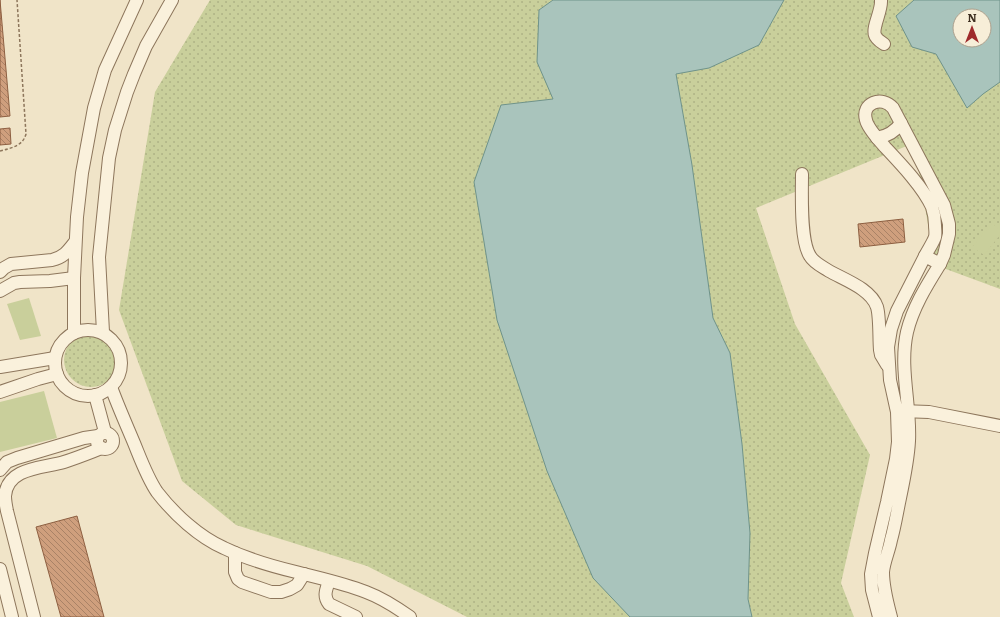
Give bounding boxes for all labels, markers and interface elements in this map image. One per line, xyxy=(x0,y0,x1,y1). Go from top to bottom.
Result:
north arrow xyxy=(952,8,992,48)
text: N xyxy=(967,9,977,25)

